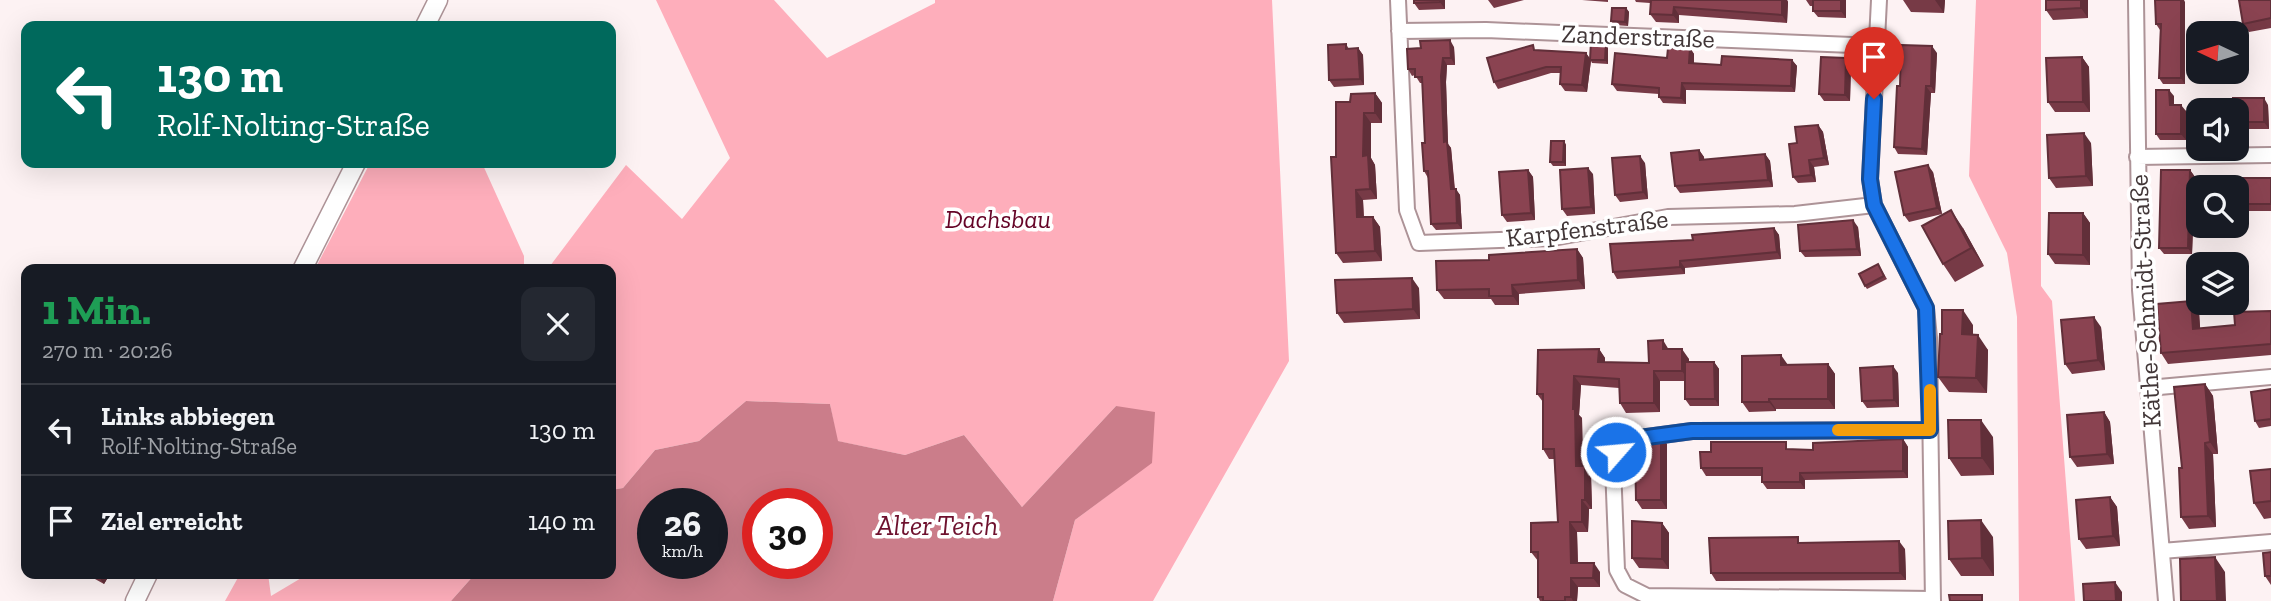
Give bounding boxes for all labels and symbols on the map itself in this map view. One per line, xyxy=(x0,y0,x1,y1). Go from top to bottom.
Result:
street label: Zanderstraße xyxy=(1561,17,1715,55)
north arrow xyxy=(2186,21,2249,84)
pin xyxy=(1844,27,1904,99)
street label: Käthe-Schmidt-Straße xyxy=(2122,173,2168,429)
street label: Karpfenstraße xyxy=(1504,202,1670,254)
park label: Dachsbau xyxy=(945,203,1051,235)
position arrow xyxy=(1579,415,1653,489)
speed limit sign: 30 xyxy=(742,488,833,579)
water label: Alter Teich xyxy=(875,509,998,542)

